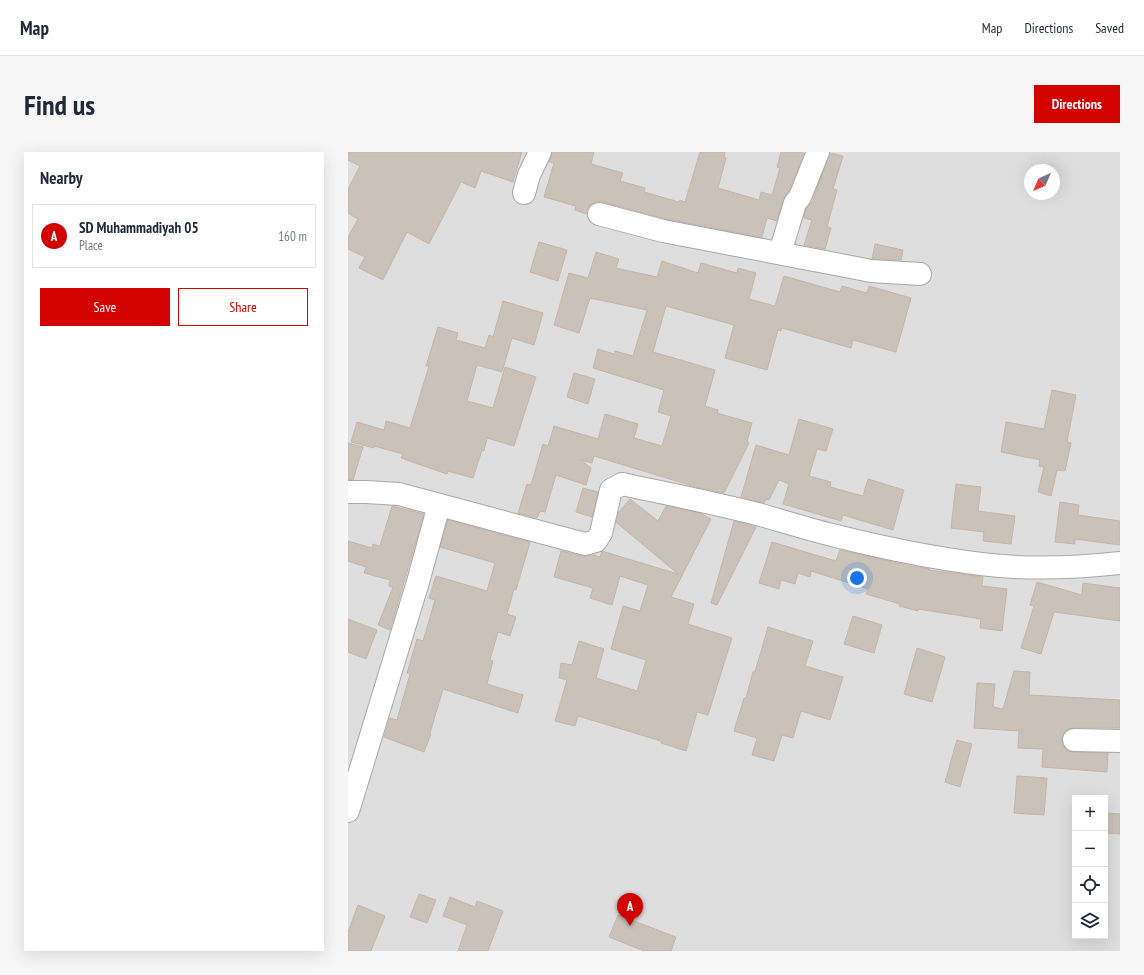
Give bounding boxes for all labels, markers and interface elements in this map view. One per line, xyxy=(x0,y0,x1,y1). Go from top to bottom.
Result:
text: Map xyxy=(20,16,49,40)
text: Map xyxy=(982,19,1002,37)
text: Directions xyxy=(1024,19,1073,37)
text: Saved xyxy=(1095,19,1124,37)
button: Directions xyxy=(1034,85,1120,123)
text: Find us xyxy=(24,86,95,123)
north arrow xyxy=(1024,164,1060,200)
text: Nearby xyxy=(40,167,83,189)
text: SD Muhammadiyah 05 xyxy=(79,218,199,237)
text: A xyxy=(51,228,57,245)
text: 160 m xyxy=(278,228,307,245)
text: Place xyxy=(79,237,103,254)
button: Save xyxy=(40,288,170,326)
button: Share xyxy=(178,288,308,326)
your location xyxy=(847,568,867,588)
map controls xyxy=(1072,795,1108,939)
button: + xyxy=(1072,795,1108,831)
button: − xyxy=(1072,831,1108,867)
button: locate xyxy=(1072,867,1108,903)
pin: A xyxy=(617,893,643,926)
button: layers xyxy=(1072,903,1108,939)

